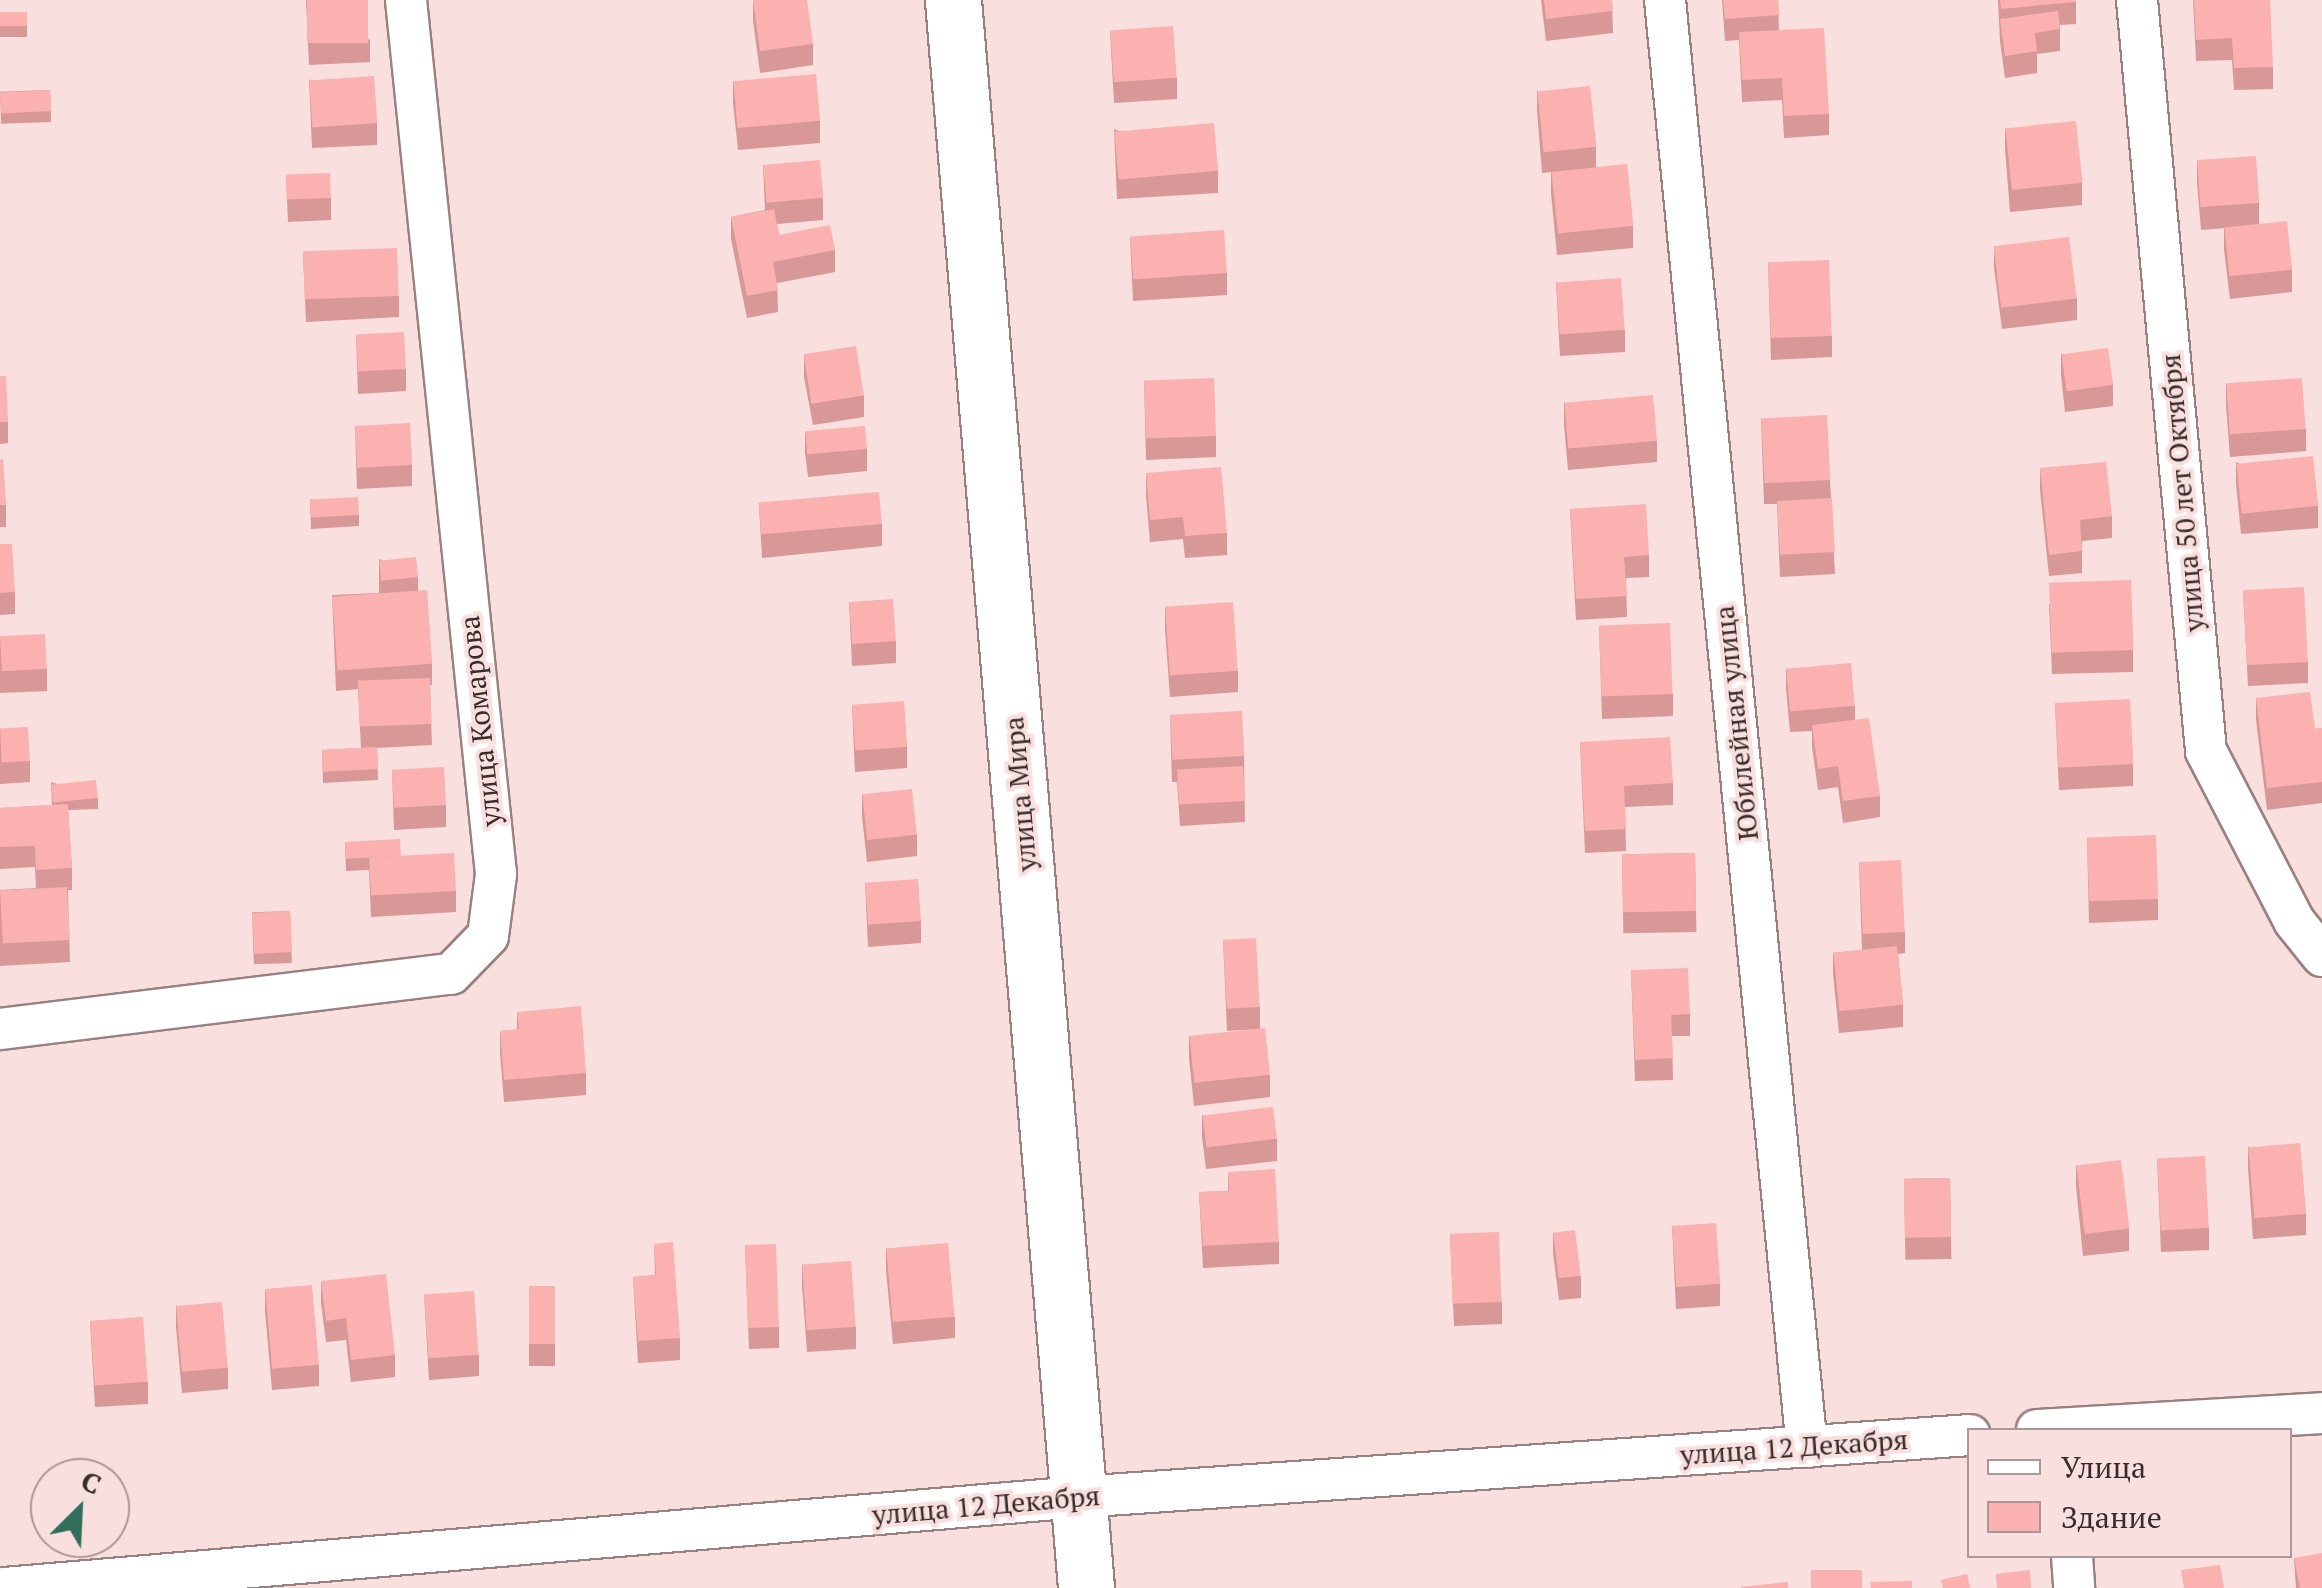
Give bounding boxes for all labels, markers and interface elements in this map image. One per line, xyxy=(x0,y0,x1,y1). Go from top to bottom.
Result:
street label: улица 50 лет Октября xyxy=(2153,352,2211,634)
street label: Юбилейная улица xyxy=(1707,604,1765,842)
street label: улица Комарова xyxy=(452,614,508,828)
street label: улица Мира xyxy=(996,715,1044,873)
street label: улица 12 Декабря xyxy=(1679,1422,1909,1472)
legend xyxy=(1967,1428,2292,1558)
text: Улица xyxy=(2061,1447,2146,1487)
north arrow xyxy=(30,1458,130,1558)
text: С xyxy=(76,1461,107,1503)
street label: улица 12 Декабря xyxy=(871,1478,1101,1532)
text: Здание xyxy=(2061,1497,2162,1537)

